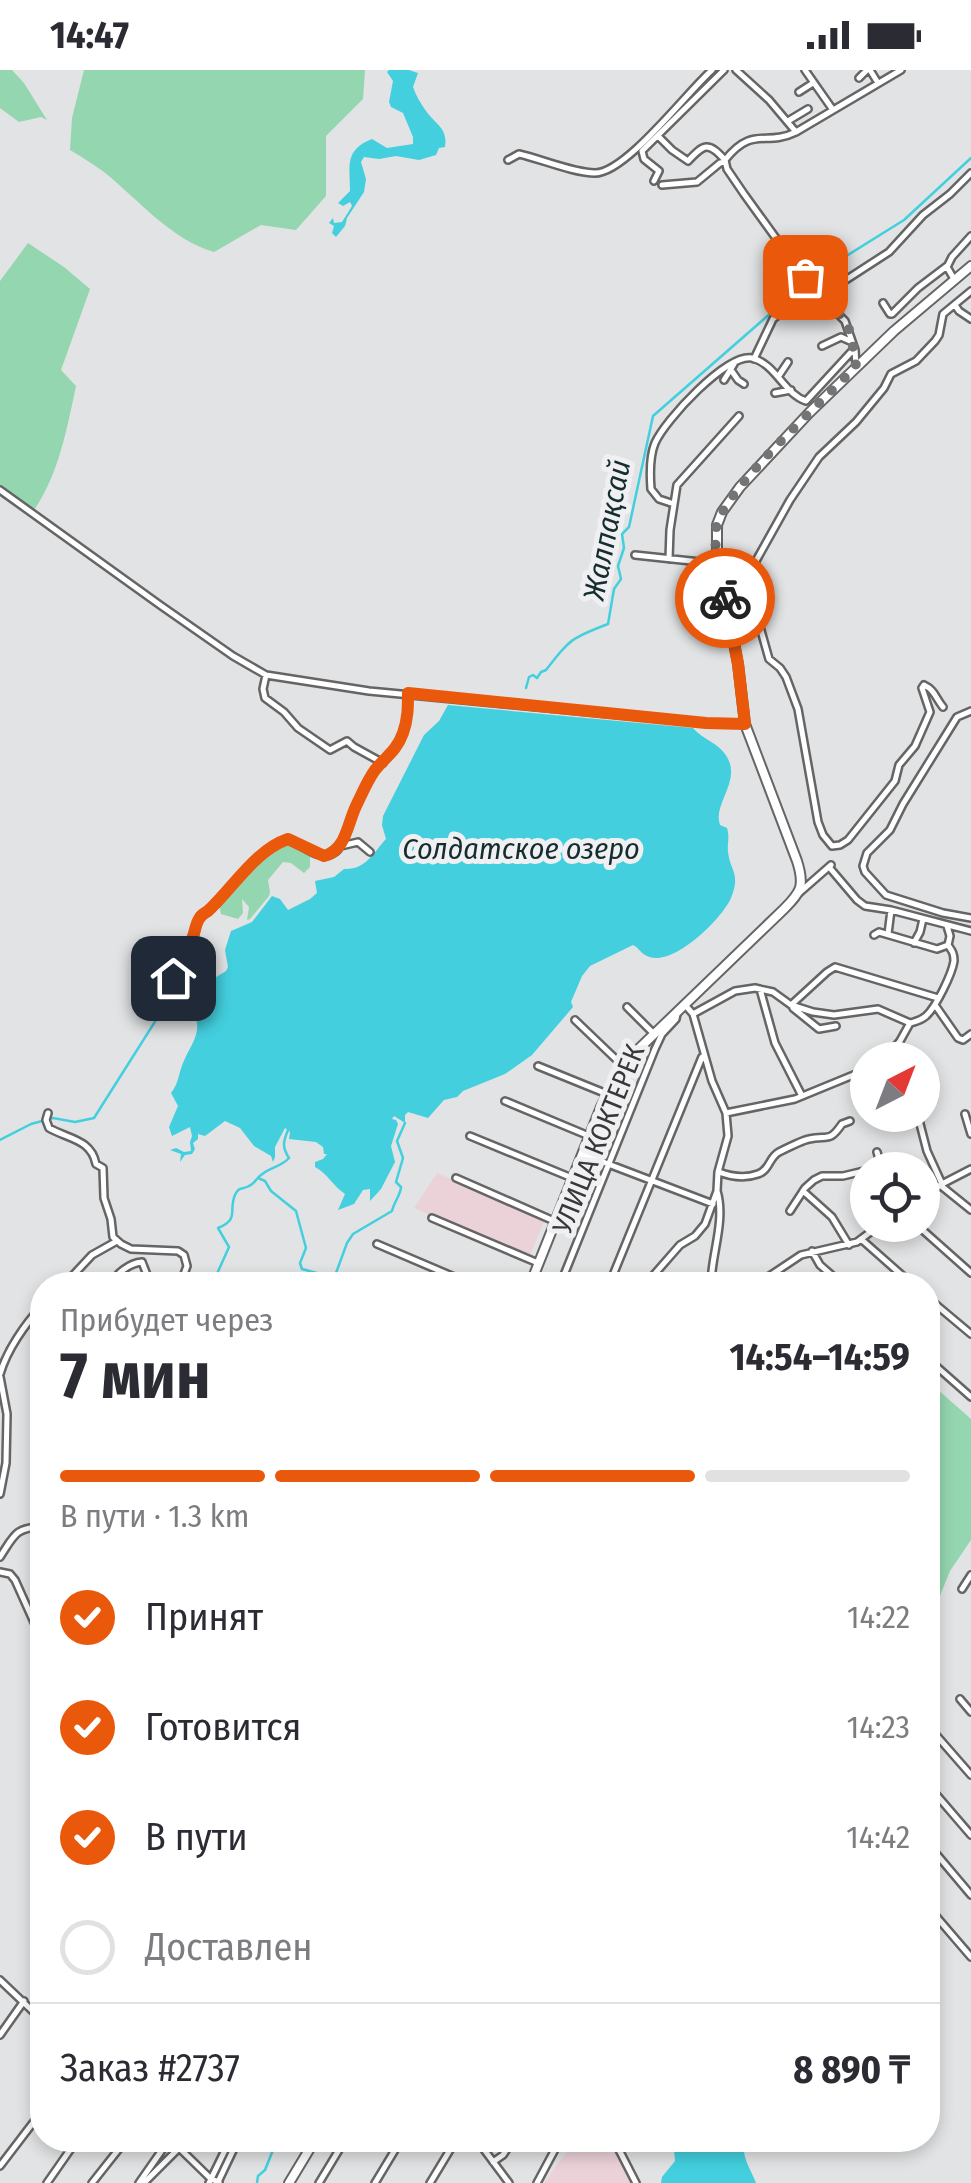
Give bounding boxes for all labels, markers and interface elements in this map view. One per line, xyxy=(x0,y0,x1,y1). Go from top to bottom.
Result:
text: 14:47 xyxy=(50,12,129,58)
pin xyxy=(763,235,848,320)
icon: bag xyxy=(778,250,833,305)
water label: Жалпақсай xyxy=(576,457,638,604)
courier xyxy=(675,548,775,648)
icon: bike xyxy=(698,571,753,626)
water label: Солдатское озеро xyxy=(402,831,640,867)
pin xyxy=(131,936,216,1021)
icon: home xyxy=(146,951,201,1006)
street label: УЛИЦА КОКТЕРЕК xyxy=(545,1040,651,1239)
north arrow xyxy=(850,1042,940,1132)
map controls xyxy=(850,1042,940,1242)
button: locate xyxy=(850,1152,940,1242)
text: Прибудет через xyxy=(60,1301,273,1339)
text: 14:54–14:59 xyxy=(729,1334,910,1380)
text: 7 мин xyxy=(60,1337,210,1415)
text: В пути · 1.3 km xyxy=(60,1497,249,1535)
icon: check xyxy=(60,1590,115,1645)
text: Принят xyxy=(145,1594,263,1640)
text: 14:22 xyxy=(847,1598,910,1636)
icon: check xyxy=(60,1700,115,1755)
text: Готовится xyxy=(145,1704,301,1750)
text: 14:23 xyxy=(847,1708,910,1746)
icon: check xyxy=(60,1810,115,1865)
text: В пути xyxy=(145,1814,248,1860)
text: 14:42 xyxy=(846,1818,910,1856)
text: Доставлен xyxy=(145,1924,312,1970)
text: Заказ #2737 xyxy=(60,2045,240,2091)
text: 8 890 ₸ xyxy=(793,2047,910,2093)

